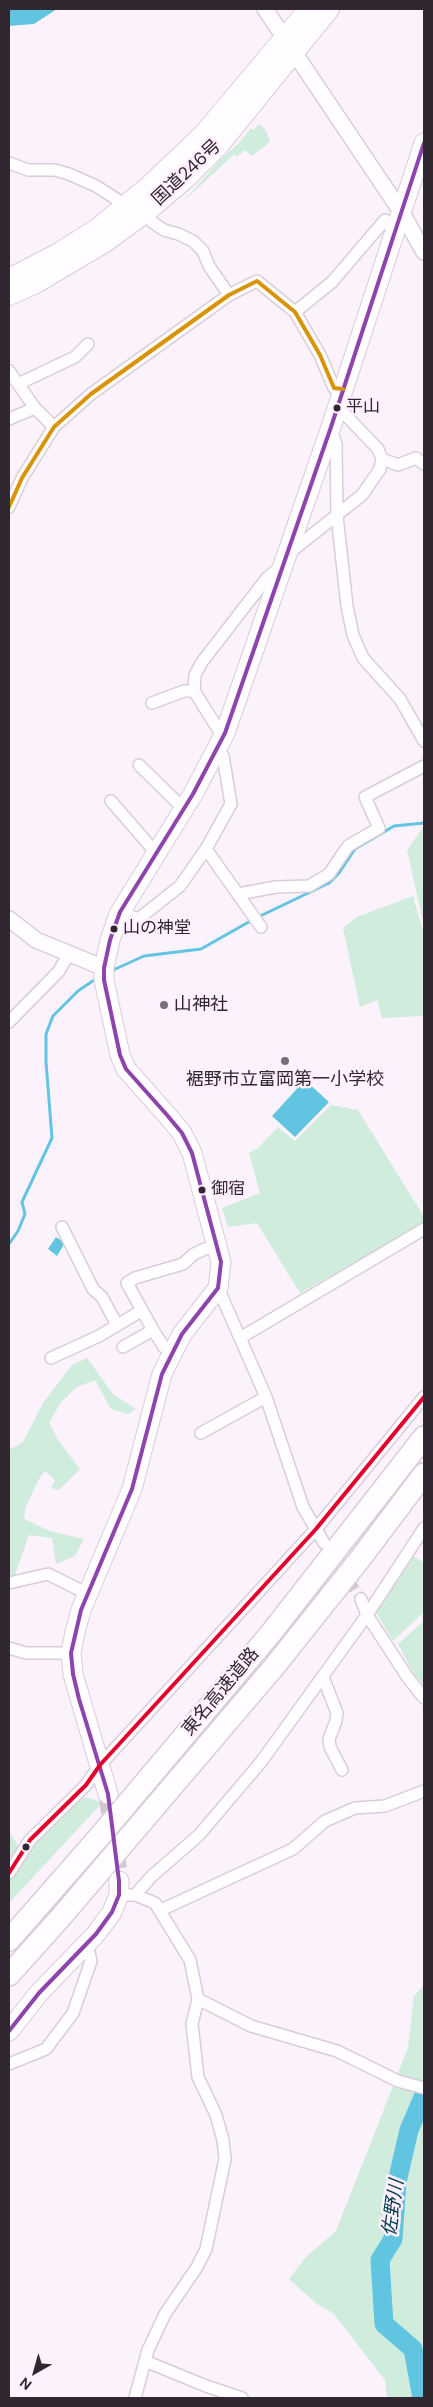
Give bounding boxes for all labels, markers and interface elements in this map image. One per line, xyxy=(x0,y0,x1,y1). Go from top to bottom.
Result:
street label: 国道246号 xyxy=(148,136,226,210)
place label: 平山 xyxy=(346,398,380,418)
marker: 平山 xyxy=(332,403,342,413)
place label: 山の神堂 xyxy=(123,919,191,939)
marker: 山の神堂 xyxy=(109,924,119,934)
place label: 山神社 xyxy=(174,994,228,1016)
marker: 山神社 xyxy=(158,999,170,1011)
marker: 裾野市立富岡第一小学校 xyxy=(279,1055,291,1067)
place label: 裾野市立富岡第一小学校 xyxy=(186,1069,384,1091)
place label: 御宿 xyxy=(211,1180,245,1200)
marker: 御宿 xyxy=(197,1185,207,1195)
street label: 東名高速道路 xyxy=(178,1644,264,1740)
unlabelled marker xyxy=(21,1842,31,1852)
water label: 佐野川 xyxy=(379,2178,409,2238)
north arrow xyxy=(10,2347,60,2397)
text: N xyxy=(16,2374,35,2394)

